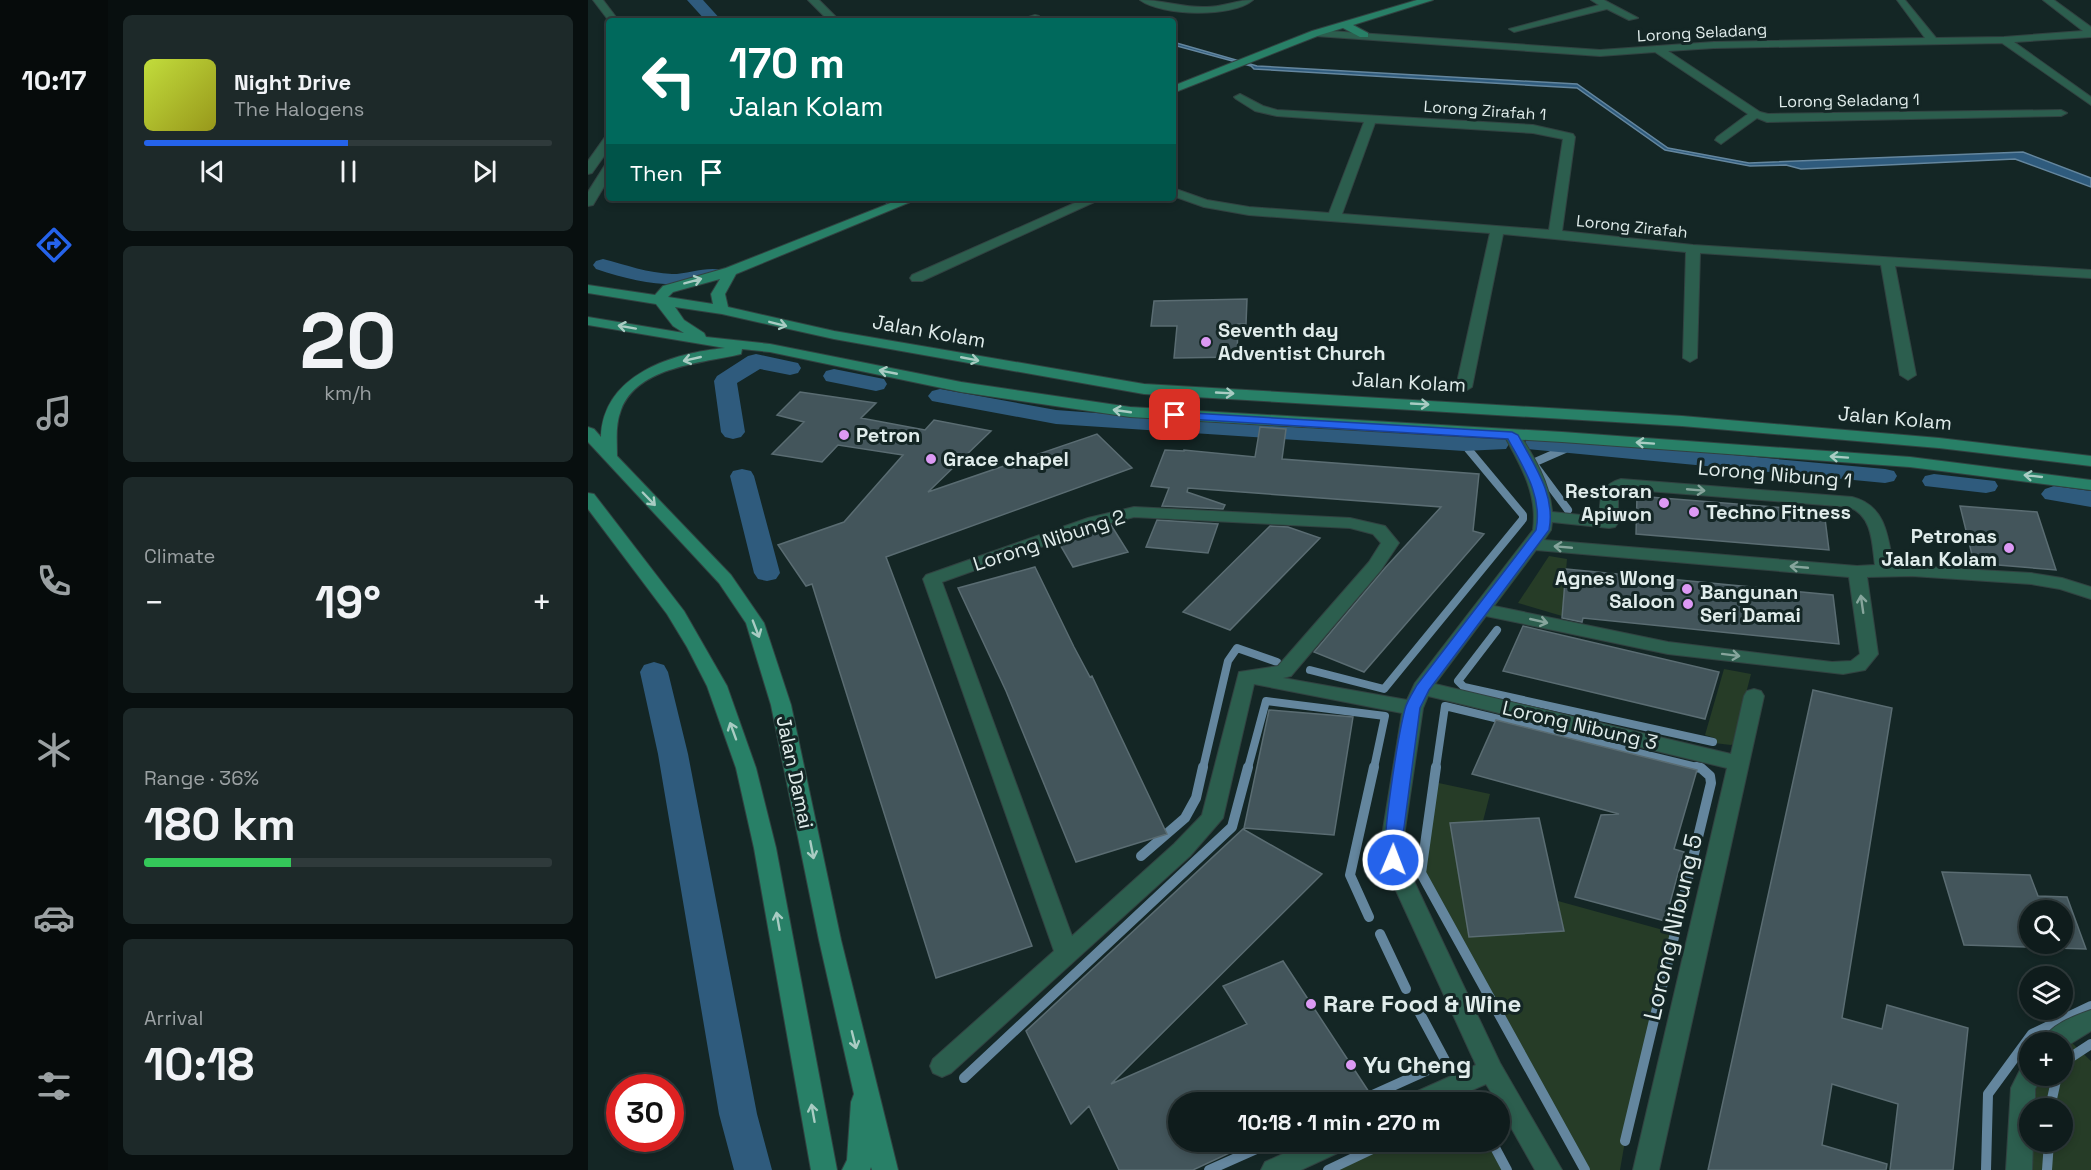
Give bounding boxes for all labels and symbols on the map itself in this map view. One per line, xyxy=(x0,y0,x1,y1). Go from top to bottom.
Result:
street label: Lorong Seladang xyxy=(1636,19,1768,46)
street label: Lorong Seladang 1 xyxy=(1778,89,1920,112)
street label: Lorong Zirafah 1 xyxy=(1423,96,1547,125)
street label: Lorong Zirafah xyxy=(1575,210,1689,243)
one-way arrow xyxy=(683,275,702,286)
street label: Jalan Kolam xyxy=(870,308,988,354)
place label: Seventh day Adventist Church xyxy=(1218,317,1386,366)
one-way arrow xyxy=(769,318,788,330)
one-way arrow xyxy=(617,321,637,332)
marker: Seventh day Adventist Church xyxy=(1199,335,1213,349)
one-way arrow xyxy=(683,354,702,365)
one-way arrow xyxy=(960,354,979,365)
one-way arrow xyxy=(878,366,898,377)
street label: Jalan Kolam xyxy=(1351,366,1467,398)
one-way arrow xyxy=(1215,388,1235,399)
pin xyxy=(1149,389,1200,440)
one-way arrow xyxy=(1410,398,1430,409)
street label: Jalan Kolam xyxy=(1837,400,1953,436)
one-way arrow xyxy=(1113,406,1133,417)
place label: Petron xyxy=(856,422,920,448)
marker: Petron xyxy=(837,428,851,442)
one-way arrow xyxy=(1635,437,1655,448)
place label: Grace chapel xyxy=(943,446,1069,472)
one-way arrow xyxy=(1830,451,1850,462)
marker: Grace chapel xyxy=(924,452,938,466)
street label: Lorong Nibung 1 xyxy=(1697,454,1853,494)
one-way arrow xyxy=(2024,470,2044,481)
place label: Restoran Apiwon xyxy=(1565,478,1652,527)
one-way arrow xyxy=(1686,485,1705,496)
one-way arrow xyxy=(642,492,656,507)
marker: Restoran Apiwon xyxy=(1657,496,1671,510)
place label: Techno Fitness xyxy=(1706,499,1851,525)
street label: Lorong Nibung 2 xyxy=(970,503,1128,577)
marker: Techno Fitness xyxy=(1687,505,1701,519)
place label: Petronas Jalan Kolam xyxy=(1881,523,1997,572)
one-way arrow xyxy=(1553,541,1573,552)
marker: Petronas Jalan Kolam xyxy=(2002,541,2016,555)
one-way arrow xyxy=(1790,561,1810,572)
place label: Agnes Wong Saloon xyxy=(1555,565,1675,614)
place label: Bangunan Seri Damai xyxy=(1700,579,1801,628)
marker: Agnes Wong Saloon xyxy=(1680,582,1694,596)
one-way arrow xyxy=(1856,595,1867,615)
marker: Bangunan Seri Damai xyxy=(1681,597,1695,611)
one-way arrow xyxy=(1529,616,1548,628)
one-way arrow xyxy=(751,619,762,637)
one-way arrow xyxy=(1721,650,1740,661)
street label: Lorong Nibung 3 xyxy=(1500,694,1660,756)
street label: Jalan Damai xyxy=(770,713,820,831)
one-way arrow xyxy=(727,722,738,741)
position arrow xyxy=(1361,828,1425,892)
street label: Lorong Nibung 5 xyxy=(1636,831,1709,1023)
one-way arrow xyxy=(807,840,818,859)
one-way arrow xyxy=(772,911,783,931)
place label: Rare Food & Wine xyxy=(1323,988,1521,1019)
marker: Rare Food & Wine xyxy=(1304,997,1318,1011)
one-way arrow xyxy=(849,1031,861,1050)
place label: Yu Cheng xyxy=(1363,1049,1471,1080)
marker: Yu Cheng xyxy=(1344,1058,1358,1072)
speed limit sign: 30 xyxy=(606,1074,684,1152)
one-way arrow xyxy=(807,1103,818,1123)

